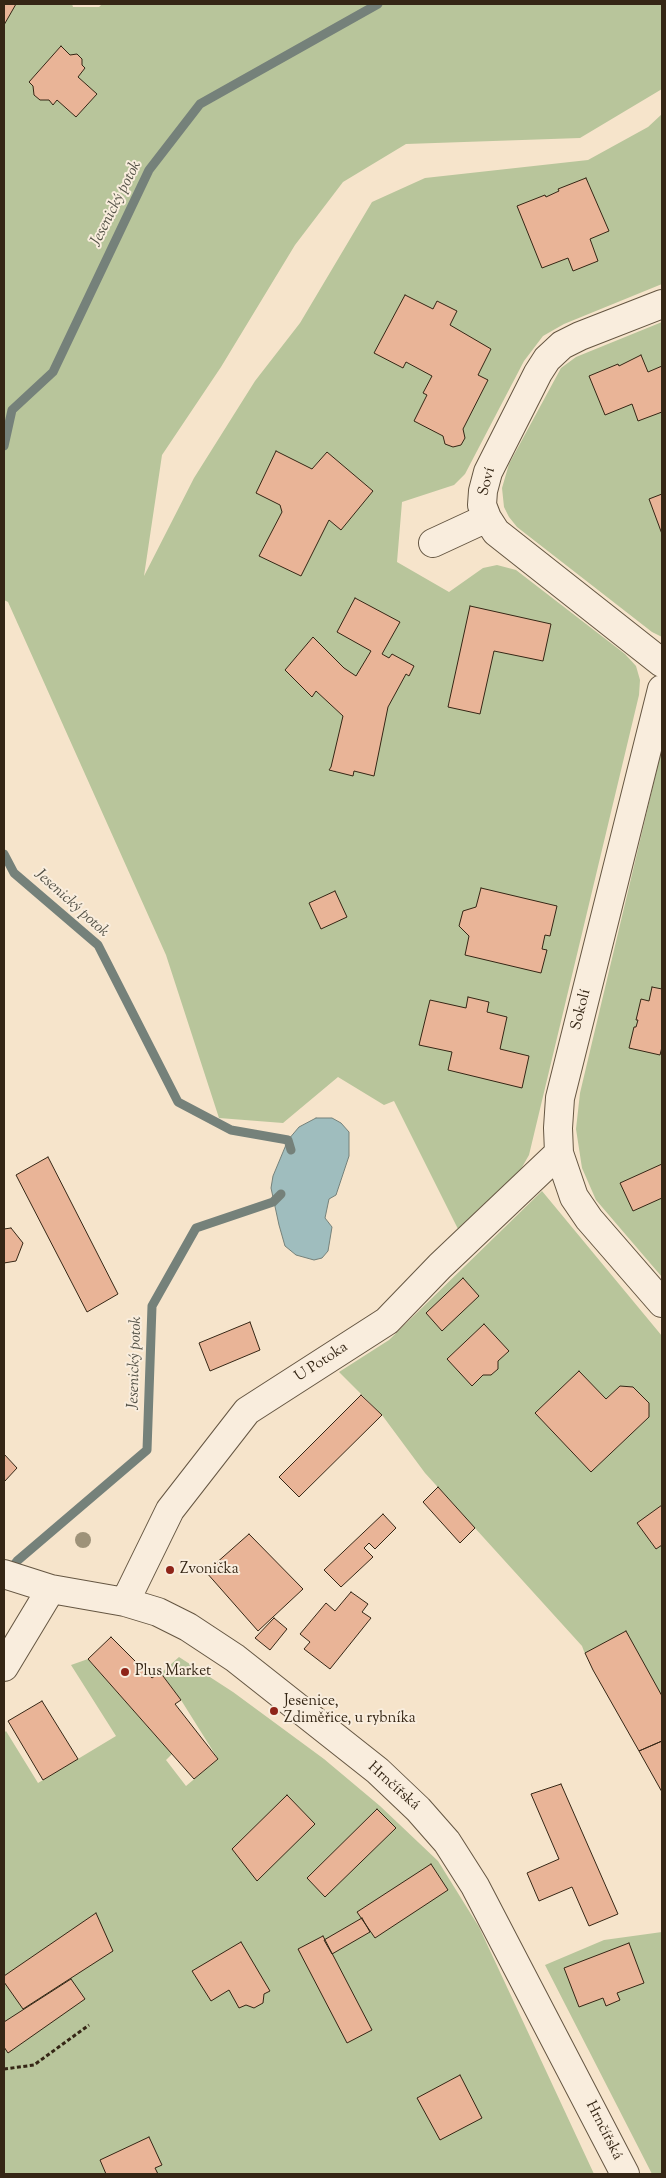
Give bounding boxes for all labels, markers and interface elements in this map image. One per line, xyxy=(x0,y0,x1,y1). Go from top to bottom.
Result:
water label: Jesenický potok xyxy=(87,158,147,250)
street label: Soví xyxy=(476,466,500,498)
water label: Jesenický potok xyxy=(30,866,112,942)
street label: Sokolí xyxy=(568,988,596,1032)
water label: Jesenický potok xyxy=(125,1316,147,1410)
street label: U Potoka xyxy=(292,1339,352,1387)
place label: Zvonička xyxy=(180,1561,239,1579)
marker: Zvonička xyxy=(164,1564,176,1576)
place label: Plus Market xyxy=(135,1663,211,1681)
marker: Plus Market xyxy=(119,1666,131,1678)
place label: Jesenice, Zdiměřice, u rybníka xyxy=(284,1693,416,1728)
marker: Jesenice, Zdiměřice, u rybníka xyxy=(268,1705,280,1717)
street label: Hrnčířská xyxy=(363,1759,423,1815)
street label: Hrnčířská xyxy=(581,2098,625,2164)

